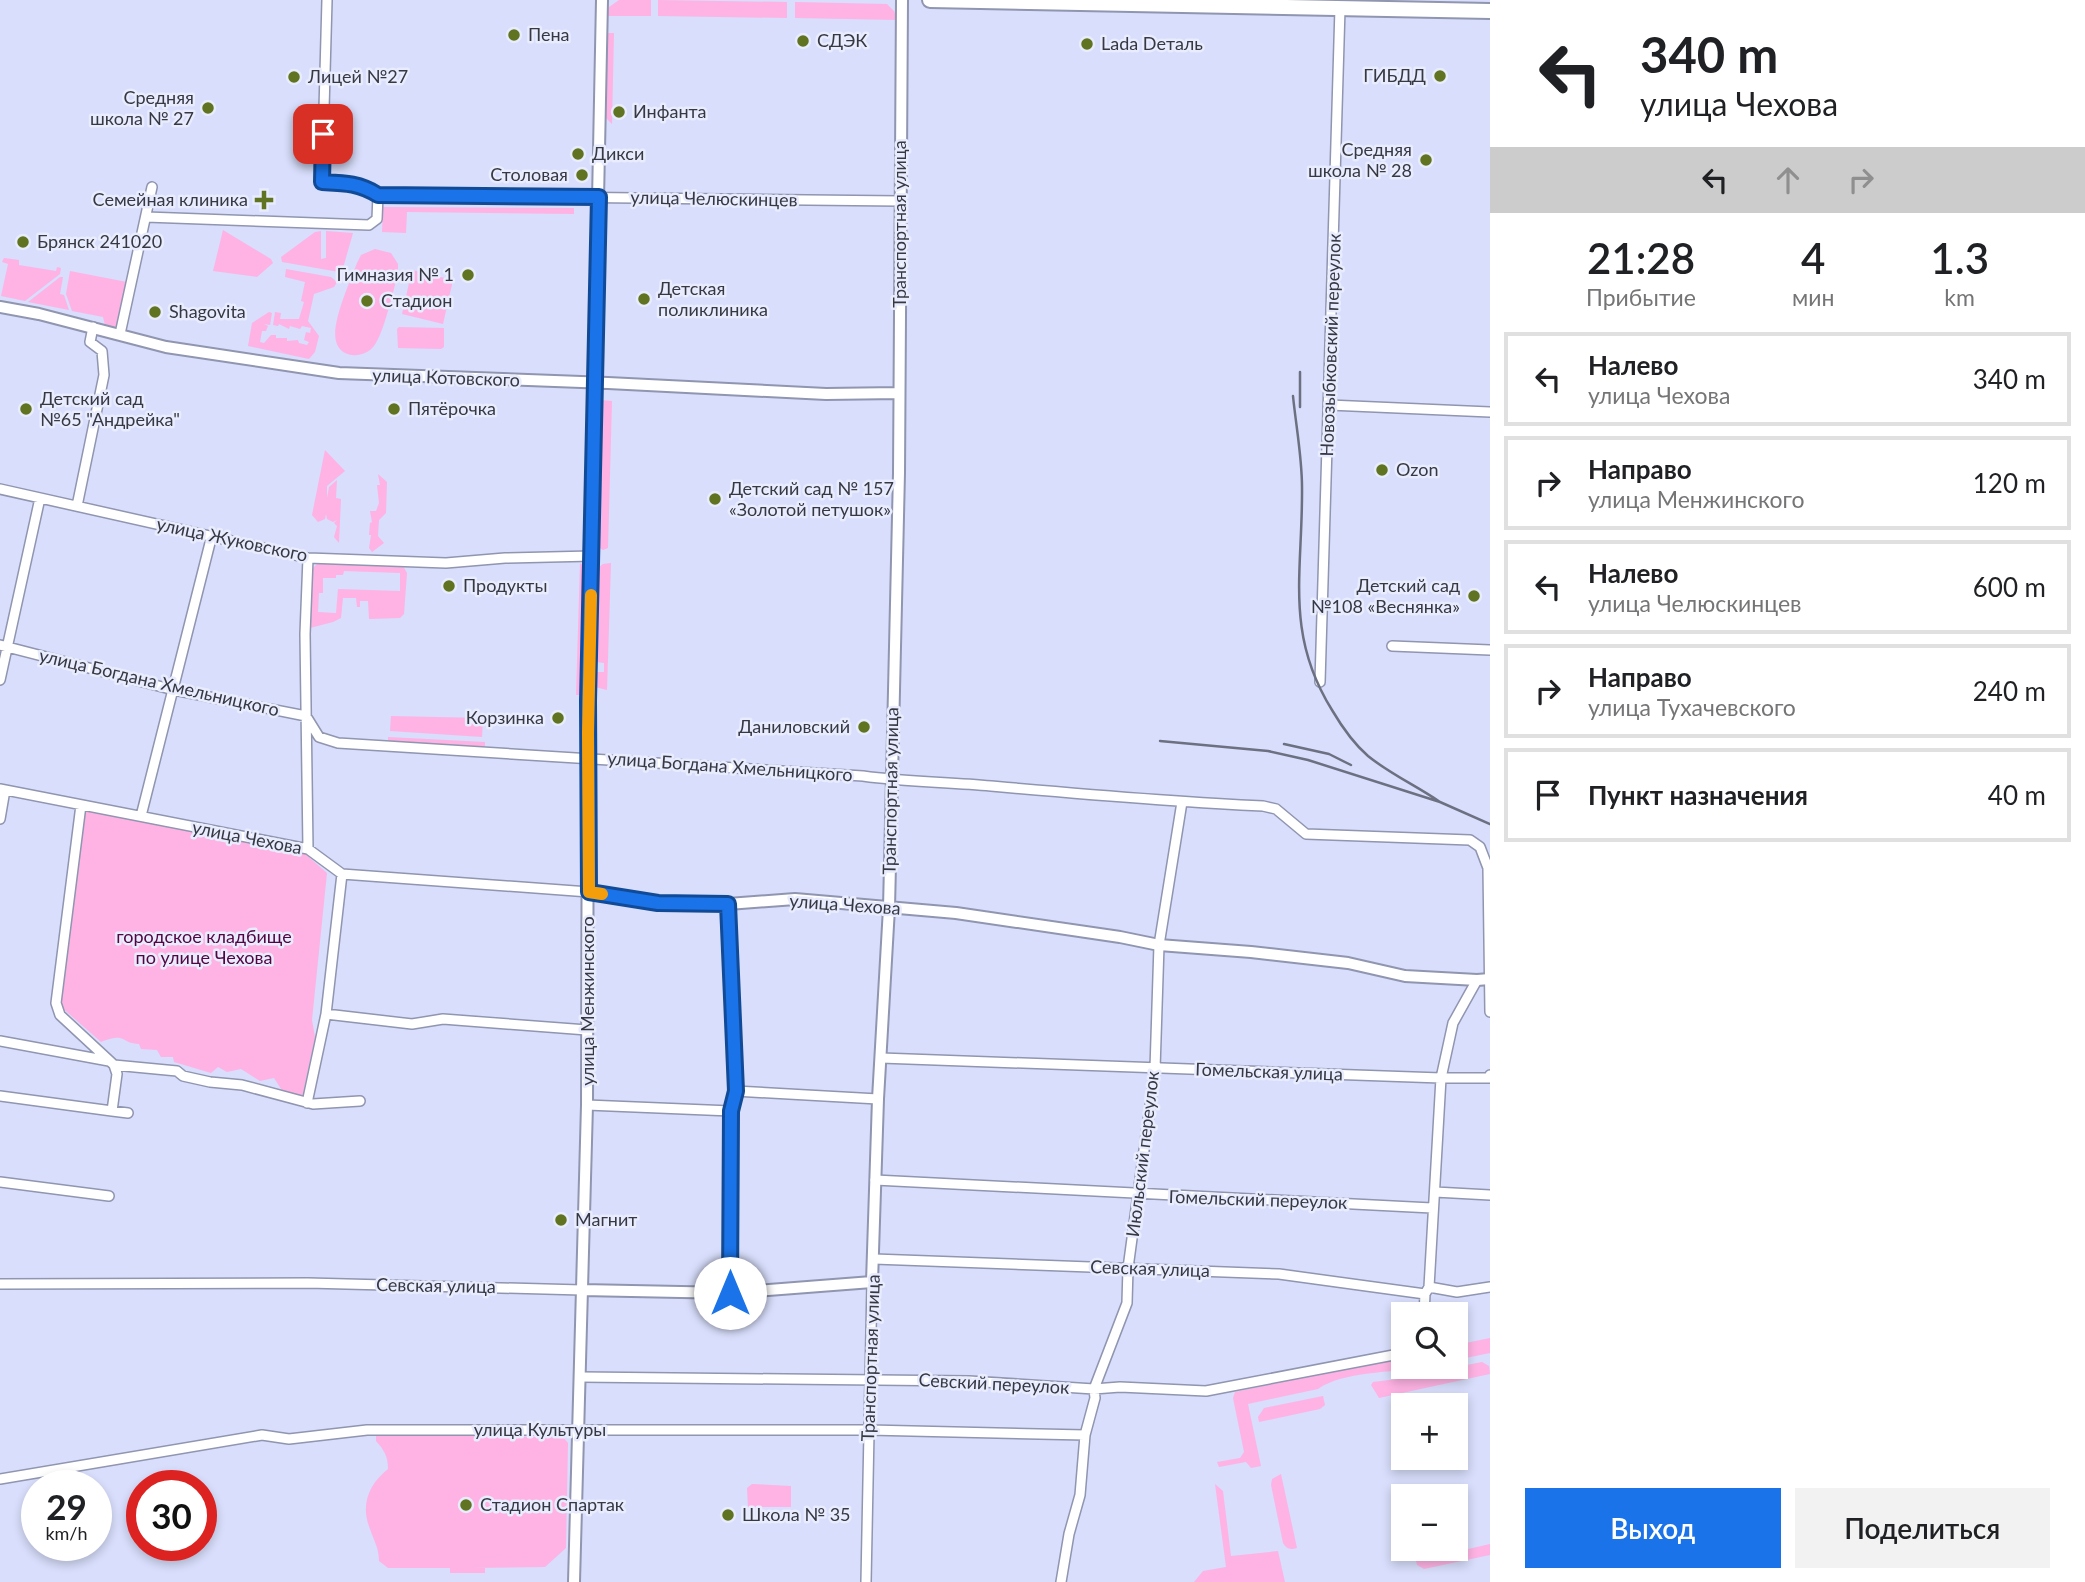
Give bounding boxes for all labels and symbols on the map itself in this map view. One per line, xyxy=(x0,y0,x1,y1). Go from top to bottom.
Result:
place label: Пена xyxy=(528,23,570,45)
marker: Пена xyxy=(506,27,522,43)
place label: СДЭК xyxy=(817,29,867,51)
place label: Lada Dеталь xyxy=(1101,32,1203,54)
marker: СДЭК xyxy=(795,33,811,49)
marker: Lada Dеталь xyxy=(1079,36,1095,52)
place label: ГИБДД xyxy=(1363,64,1426,86)
place label: Лицей №27 xyxy=(307,65,408,87)
marker: ГИБДД xyxy=(1432,68,1448,84)
marker: Лицей №27 xyxy=(286,69,302,85)
place label: Средняя школа № 27 xyxy=(90,86,194,129)
marker: Средняя школа № 27 xyxy=(200,100,216,116)
place label: Инфанта xyxy=(633,100,706,122)
pin xyxy=(293,104,353,164)
marker: Инфанта xyxy=(611,104,627,120)
place label: Средняя школа № 28 xyxy=(1308,138,1412,181)
street label: Транспортная улица xyxy=(888,140,910,308)
place label: Дикси xyxy=(592,142,644,164)
marker: Дикси xyxy=(570,146,586,162)
marker: Средняя школа № 28 xyxy=(1418,152,1434,168)
place label: Столовая xyxy=(490,163,568,185)
marker: Столовая xyxy=(574,167,590,183)
street label: улица Челюскинцев xyxy=(630,186,798,210)
place label: Семейная клиника xyxy=(93,188,248,210)
marker: Семейная клиника xyxy=(254,190,274,210)
place label: Брянск 241020 xyxy=(37,230,162,252)
street label: Новозыбковский переулок xyxy=(1315,232,1345,457)
marker: Брянск 241020 xyxy=(15,234,31,250)
place label: Гимназия № 1 xyxy=(336,263,454,285)
marker: Гимназия № 1 xyxy=(460,267,476,283)
place label: Детская поликлиника xyxy=(658,277,768,320)
place label: Стадион xyxy=(381,289,452,311)
marker: Детская поликлиника xyxy=(636,291,652,307)
marker: Стадион xyxy=(359,293,375,309)
place label: Shagovita xyxy=(169,300,246,322)
marker: Shagovita xyxy=(147,304,163,320)
street label: улица Котовского xyxy=(372,363,520,391)
place label: Детский сад №65 "Андрейка" xyxy=(40,387,180,430)
place label: Пятёрочка xyxy=(408,397,496,419)
marker: Детский сад №65 "Андрейка" xyxy=(18,401,34,417)
marker: Пятёрочка xyxy=(386,401,402,417)
place label: Ozon xyxy=(1396,458,1438,480)
marker: Ozon xyxy=(1374,462,1390,478)
place label: Детский сад № 157 «Золотой петушок» xyxy=(729,477,894,520)
marker: Детский сад № 157 «Золотой петушок» xyxy=(707,491,723,507)
street label: улица Жуковского xyxy=(155,512,310,566)
place label: Продукты xyxy=(463,574,547,596)
place label: Детский сад №108 «Веснянка» xyxy=(1311,574,1460,617)
marker: Продукты xyxy=(441,578,457,594)
marker: Детский сад №108 «Веснянка» xyxy=(1466,588,1482,604)
street label: улица Богдана Хмельницкого xyxy=(37,644,281,720)
place label: Корзинка xyxy=(466,706,544,728)
street label: Транспортная улица xyxy=(878,707,902,875)
marker: Корзинка xyxy=(550,710,566,726)
place label: Даниловский xyxy=(738,715,850,737)
marker: Даниловский xyxy=(856,719,872,735)
street label: улица Богдана Хмельницкого xyxy=(607,746,853,786)
street label: улица Чехова xyxy=(190,816,304,858)
street label: улица Чехова xyxy=(789,889,901,919)
street label: улица Менжинского xyxy=(576,916,598,1086)
park label: городское кладбище по улице Чехова xyxy=(116,925,292,968)
street label: Гомельская улица xyxy=(1195,1057,1343,1085)
street label: Июльский переулок xyxy=(1121,1069,1163,1238)
street label: Гомельский переулок xyxy=(1168,1185,1348,1213)
place label: Магнит xyxy=(575,1208,637,1230)
marker: Магнит xyxy=(553,1212,569,1228)
street label: Севская улица xyxy=(1090,1255,1210,1281)
position arrow xyxy=(693,1256,767,1330)
street label: Севская улица xyxy=(376,1273,496,1297)
street label: Транспортная улица xyxy=(856,1274,884,1442)
street label: Севский переулок xyxy=(918,1368,1071,1398)
street label: улица Культуры xyxy=(474,1418,606,1440)
speed limit sign: 30 xyxy=(126,1470,217,1561)
place label: Стадион Спартак xyxy=(480,1493,625,1515)
marker: Стадион Спартак xyxy=(458,1497,474,1513)
place label: Школа № 35 xyxy=(742,1503,851,1525)
marker: Школа № 35 xyxy=(720,1507,736,1523)

